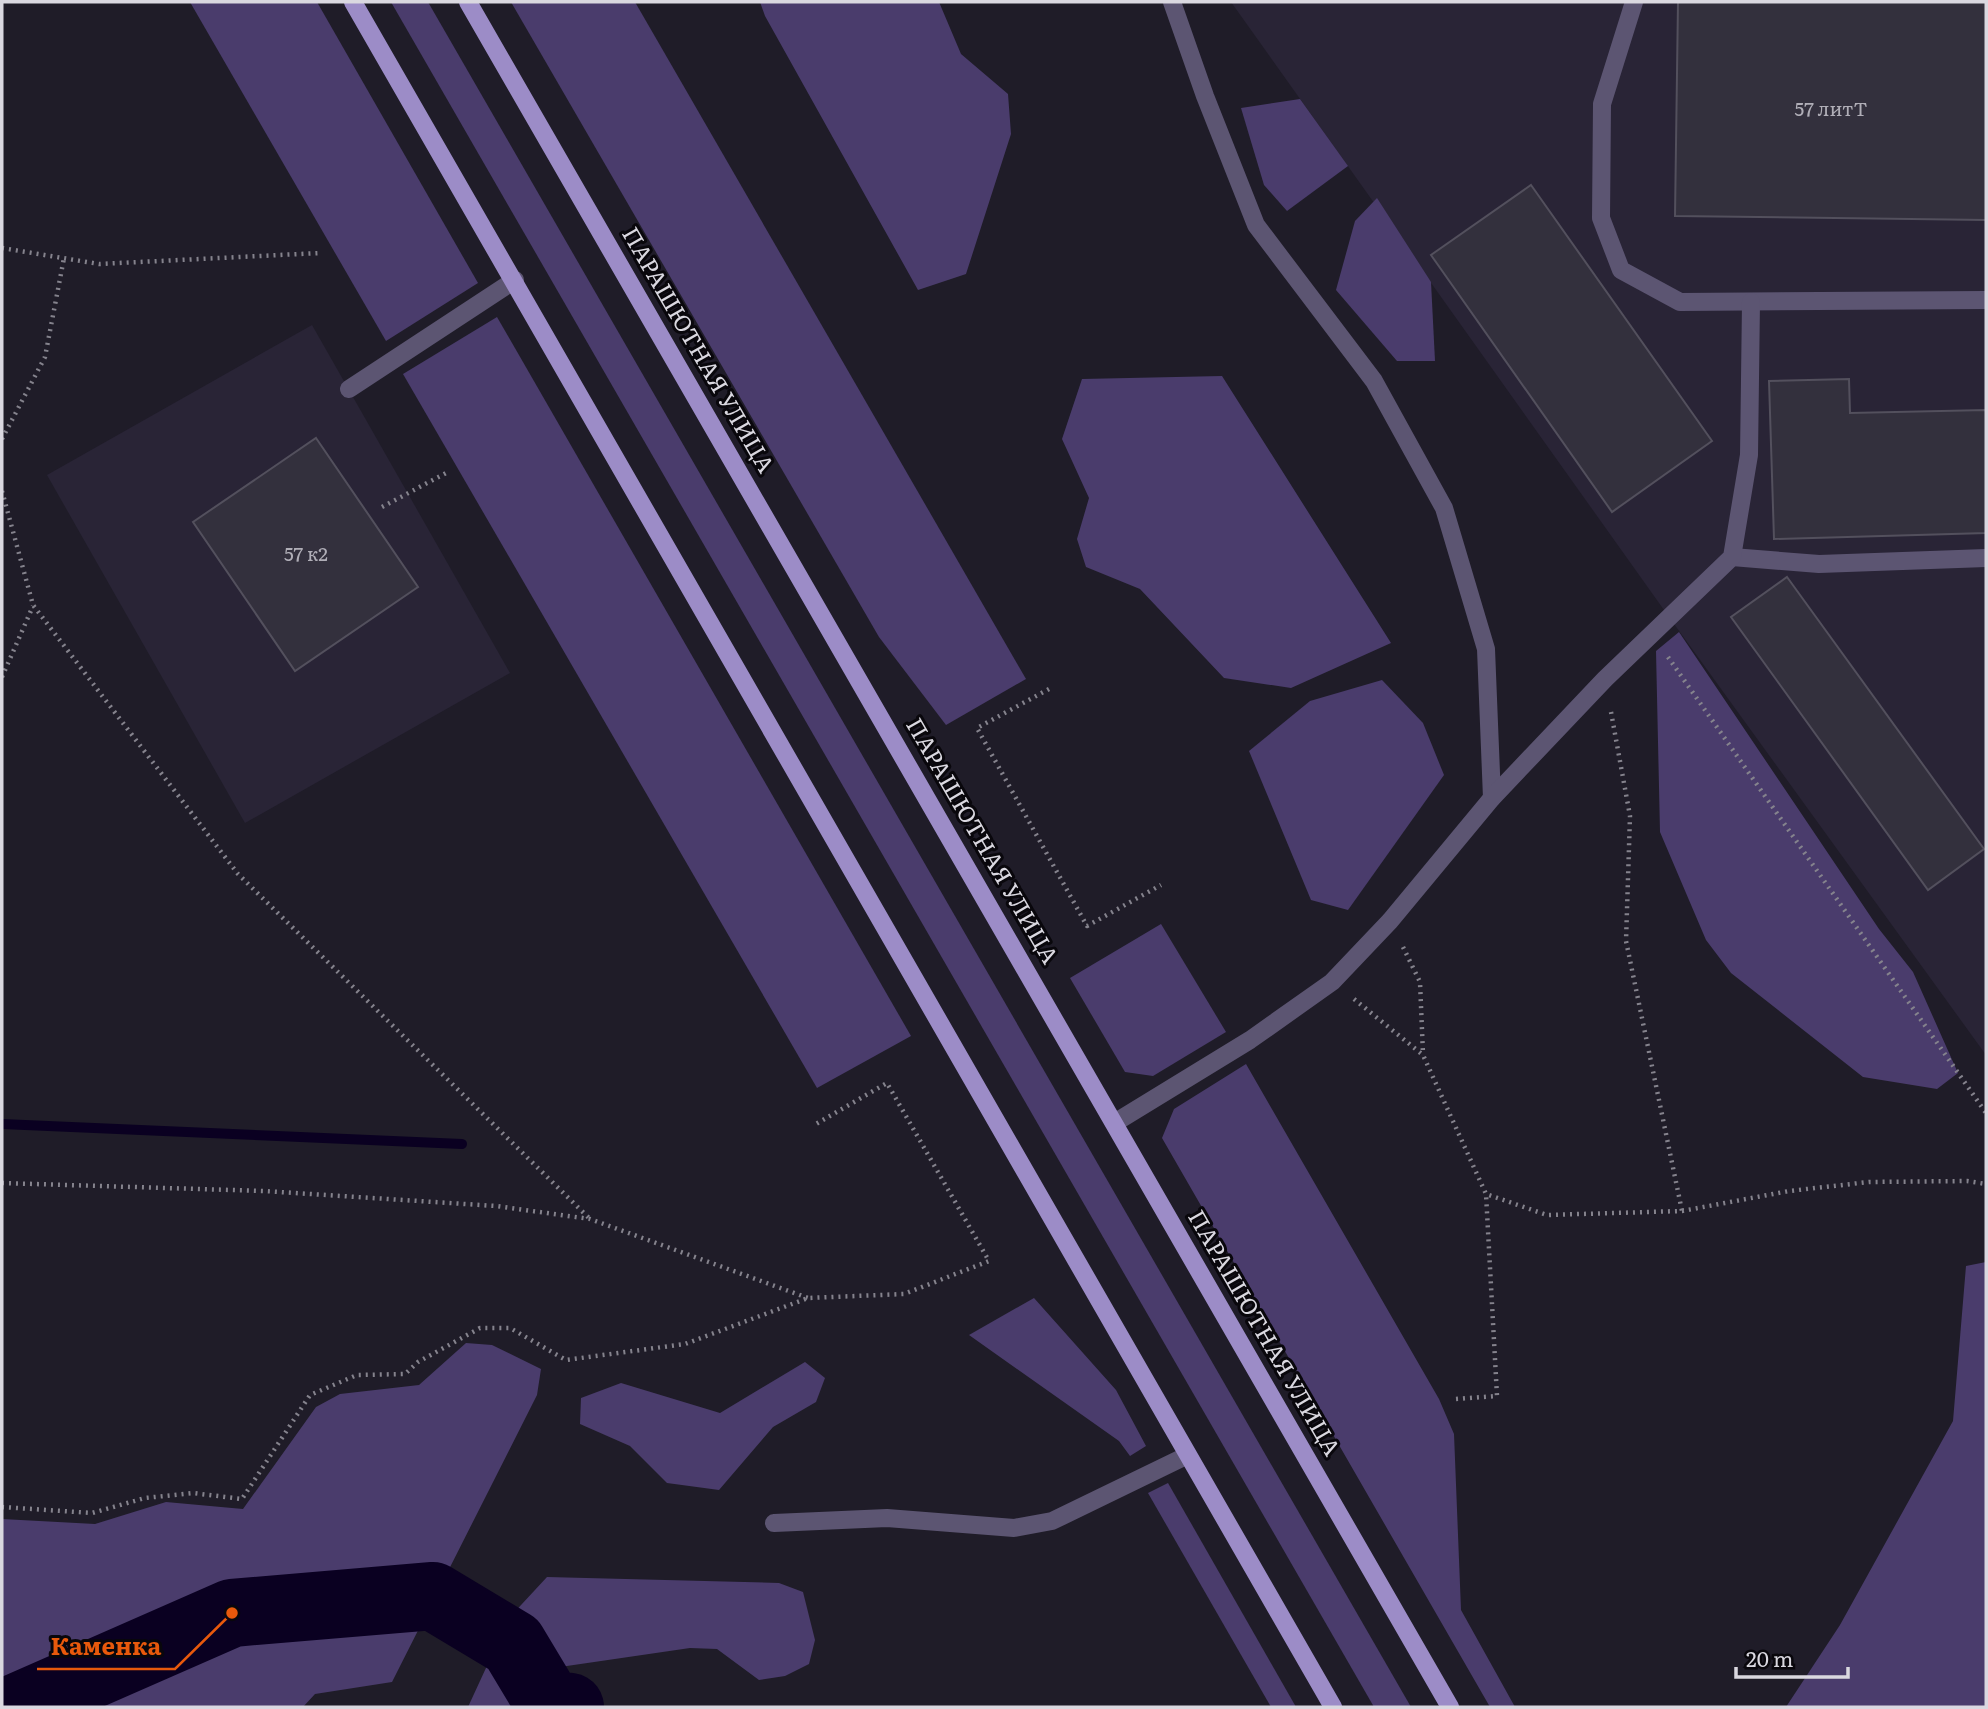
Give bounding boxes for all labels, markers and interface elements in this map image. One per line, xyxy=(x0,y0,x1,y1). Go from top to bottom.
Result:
house number: 57 литТ xyxy=(1795,94,1867,122)
street label: ПАРАШЮТНАЯ УЛИЦА xyxy=(615,220,784,479)
house number: 57 к2 xyxy=(284,539,328,567)
street label: ПАРАШЮТНАЯ УЛИЦА xyxy=(899,711,1068,970)
street label: ПАРАШЮТНАЯ УЛИЦА xyxy=(1181,1203,1350,1462)
callout: Каменка xyxy=(37,1624,175,1669)
text: Каменка xyxy=(51,1627,162,1662)
scale bar xyxy=(1736,1636,1848,1680)
text: 20 m xyxy=(1746,1642,1793,1673)

